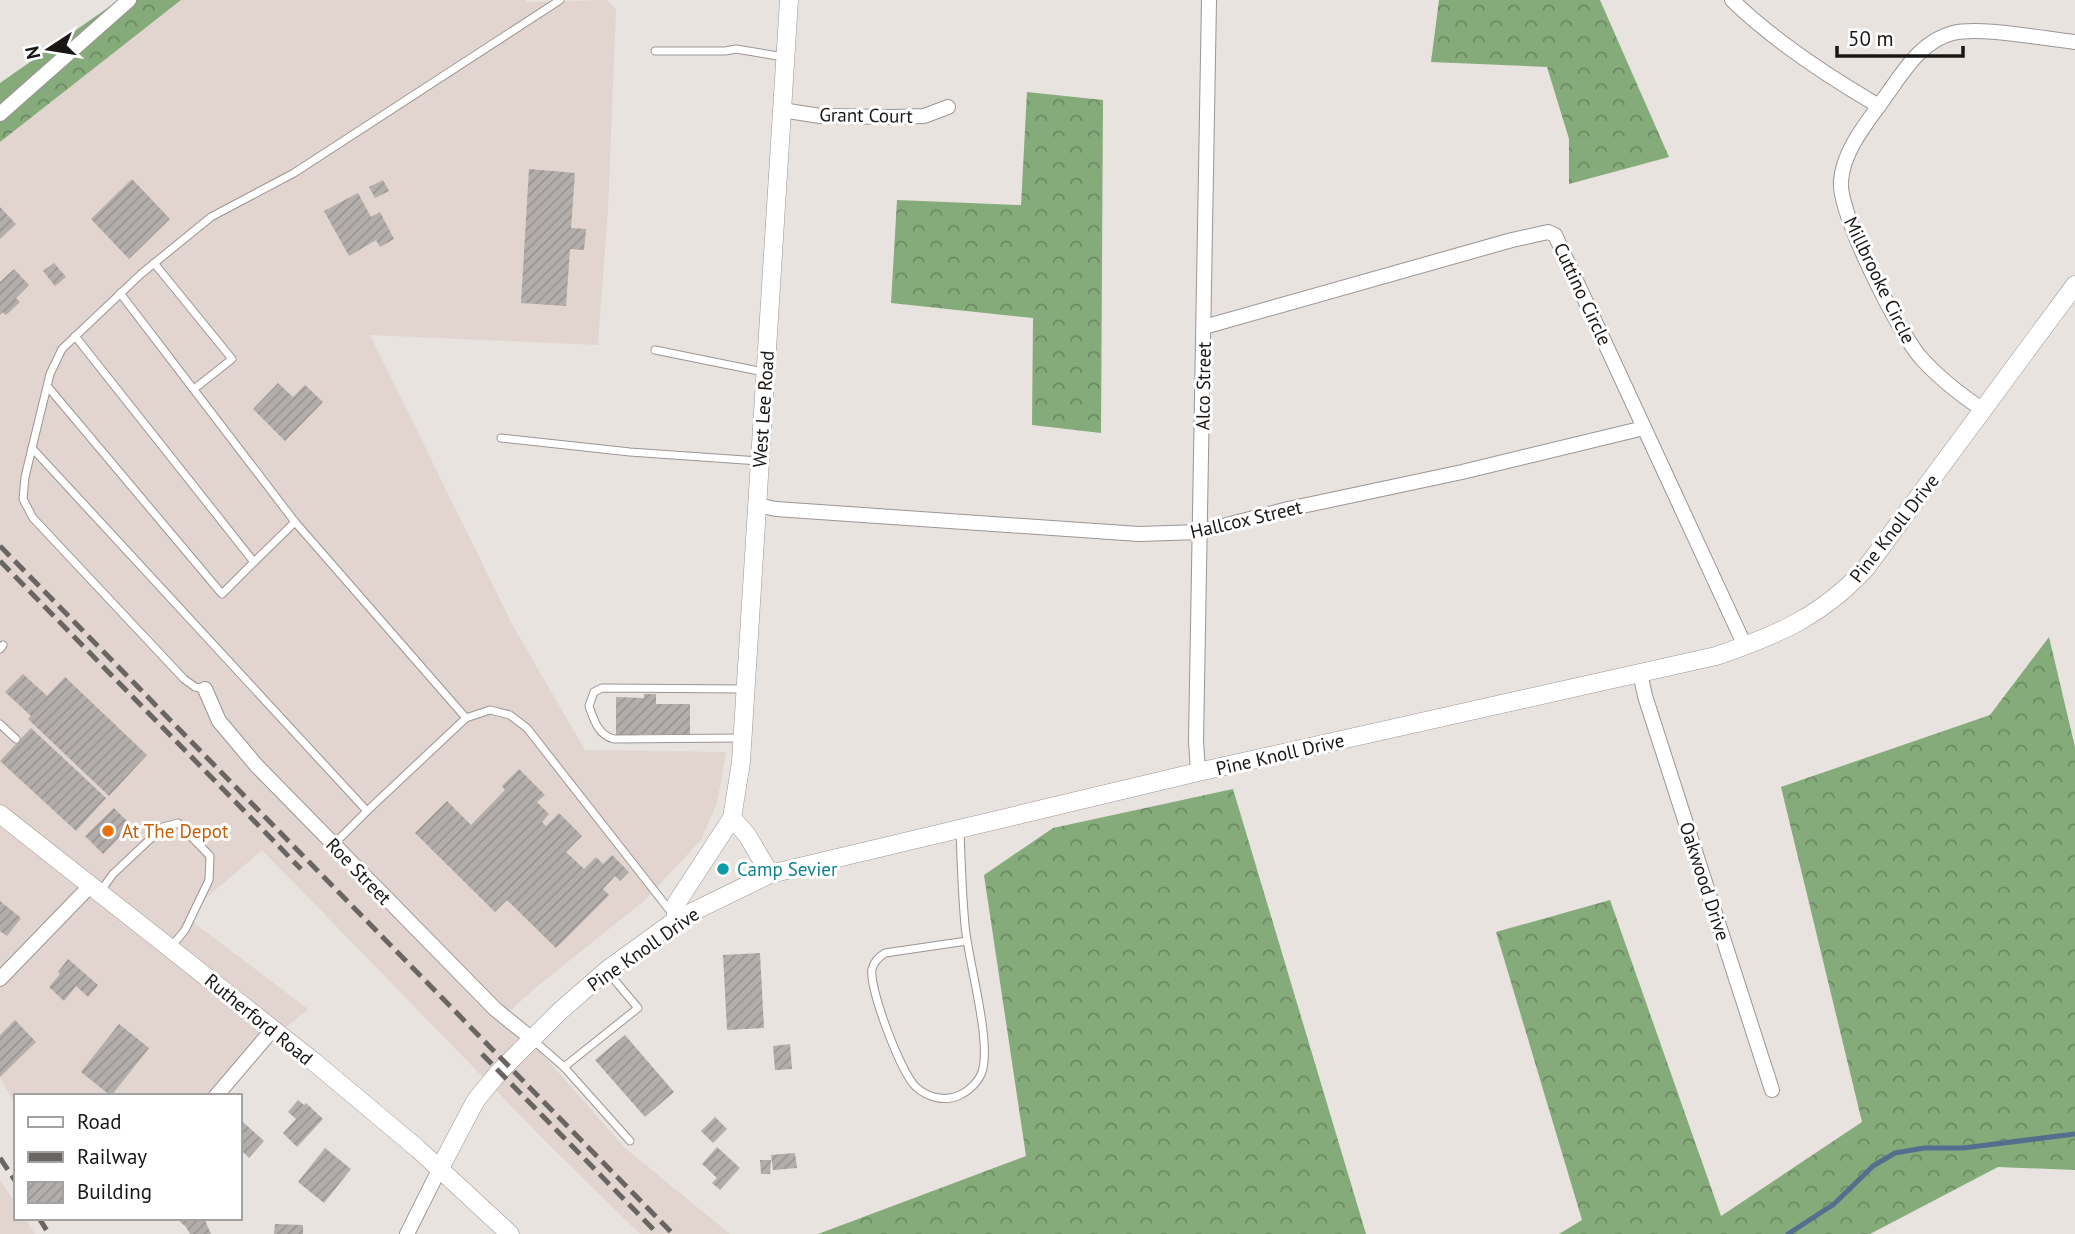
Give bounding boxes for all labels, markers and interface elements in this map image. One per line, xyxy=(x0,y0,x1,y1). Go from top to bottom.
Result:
north arrow xyxy=(14,14,84,84)
scale bar xyxy=(1837,14,1963,58)
text: 50 m xyxy=(1848,25,1894,52)
text: N xyxy=(19,44,45,61)
street label: Grant Court xyxy=(819,102,914,128)
street label: Millbrooke Circle xyxy=(1839,213,1921,347)
street label: Cuttino Circle xyxy=(1549,239,1617,349)
street label: Alco Street xyxy=(1190,341,1216,430)
street label: West Lee Road xyxy=(747,350,779,468)
street label: Pine Knoll Drive xyxy=(1844,469,1944,587)
street label: Hallcox Street xyxy=(1188,494,1305,544)
street label: Pine Knoll Drive xyxy=(1213,728,1347,780)
place label: At The Depot xyxy=(122,819,229,843)
street label: Oakwood Drive xyxy=(1675,819,1735,943)
marker: At The Depot xyxy=(100,823,116,839)
street label: Roe Street xyxy=(321,833,397,910)
place label: Camp Sevier xyxy=(737,857,838,881)
marker: Camp Sevier xyxy=(715,861,731,877)
street label: Pine Knoll Drive xyxy=(582,902,704,996)
street label: Rutherford Road xyxy=(200,968,318,1070)
legend xyxy=(14,1094,242,1220)
text: Road xyxy=(77,1108,121,1135)
text: Railway xyxy=(77,1143,147,1170)
text: Building xyxy=(77,1178,152,1205)

